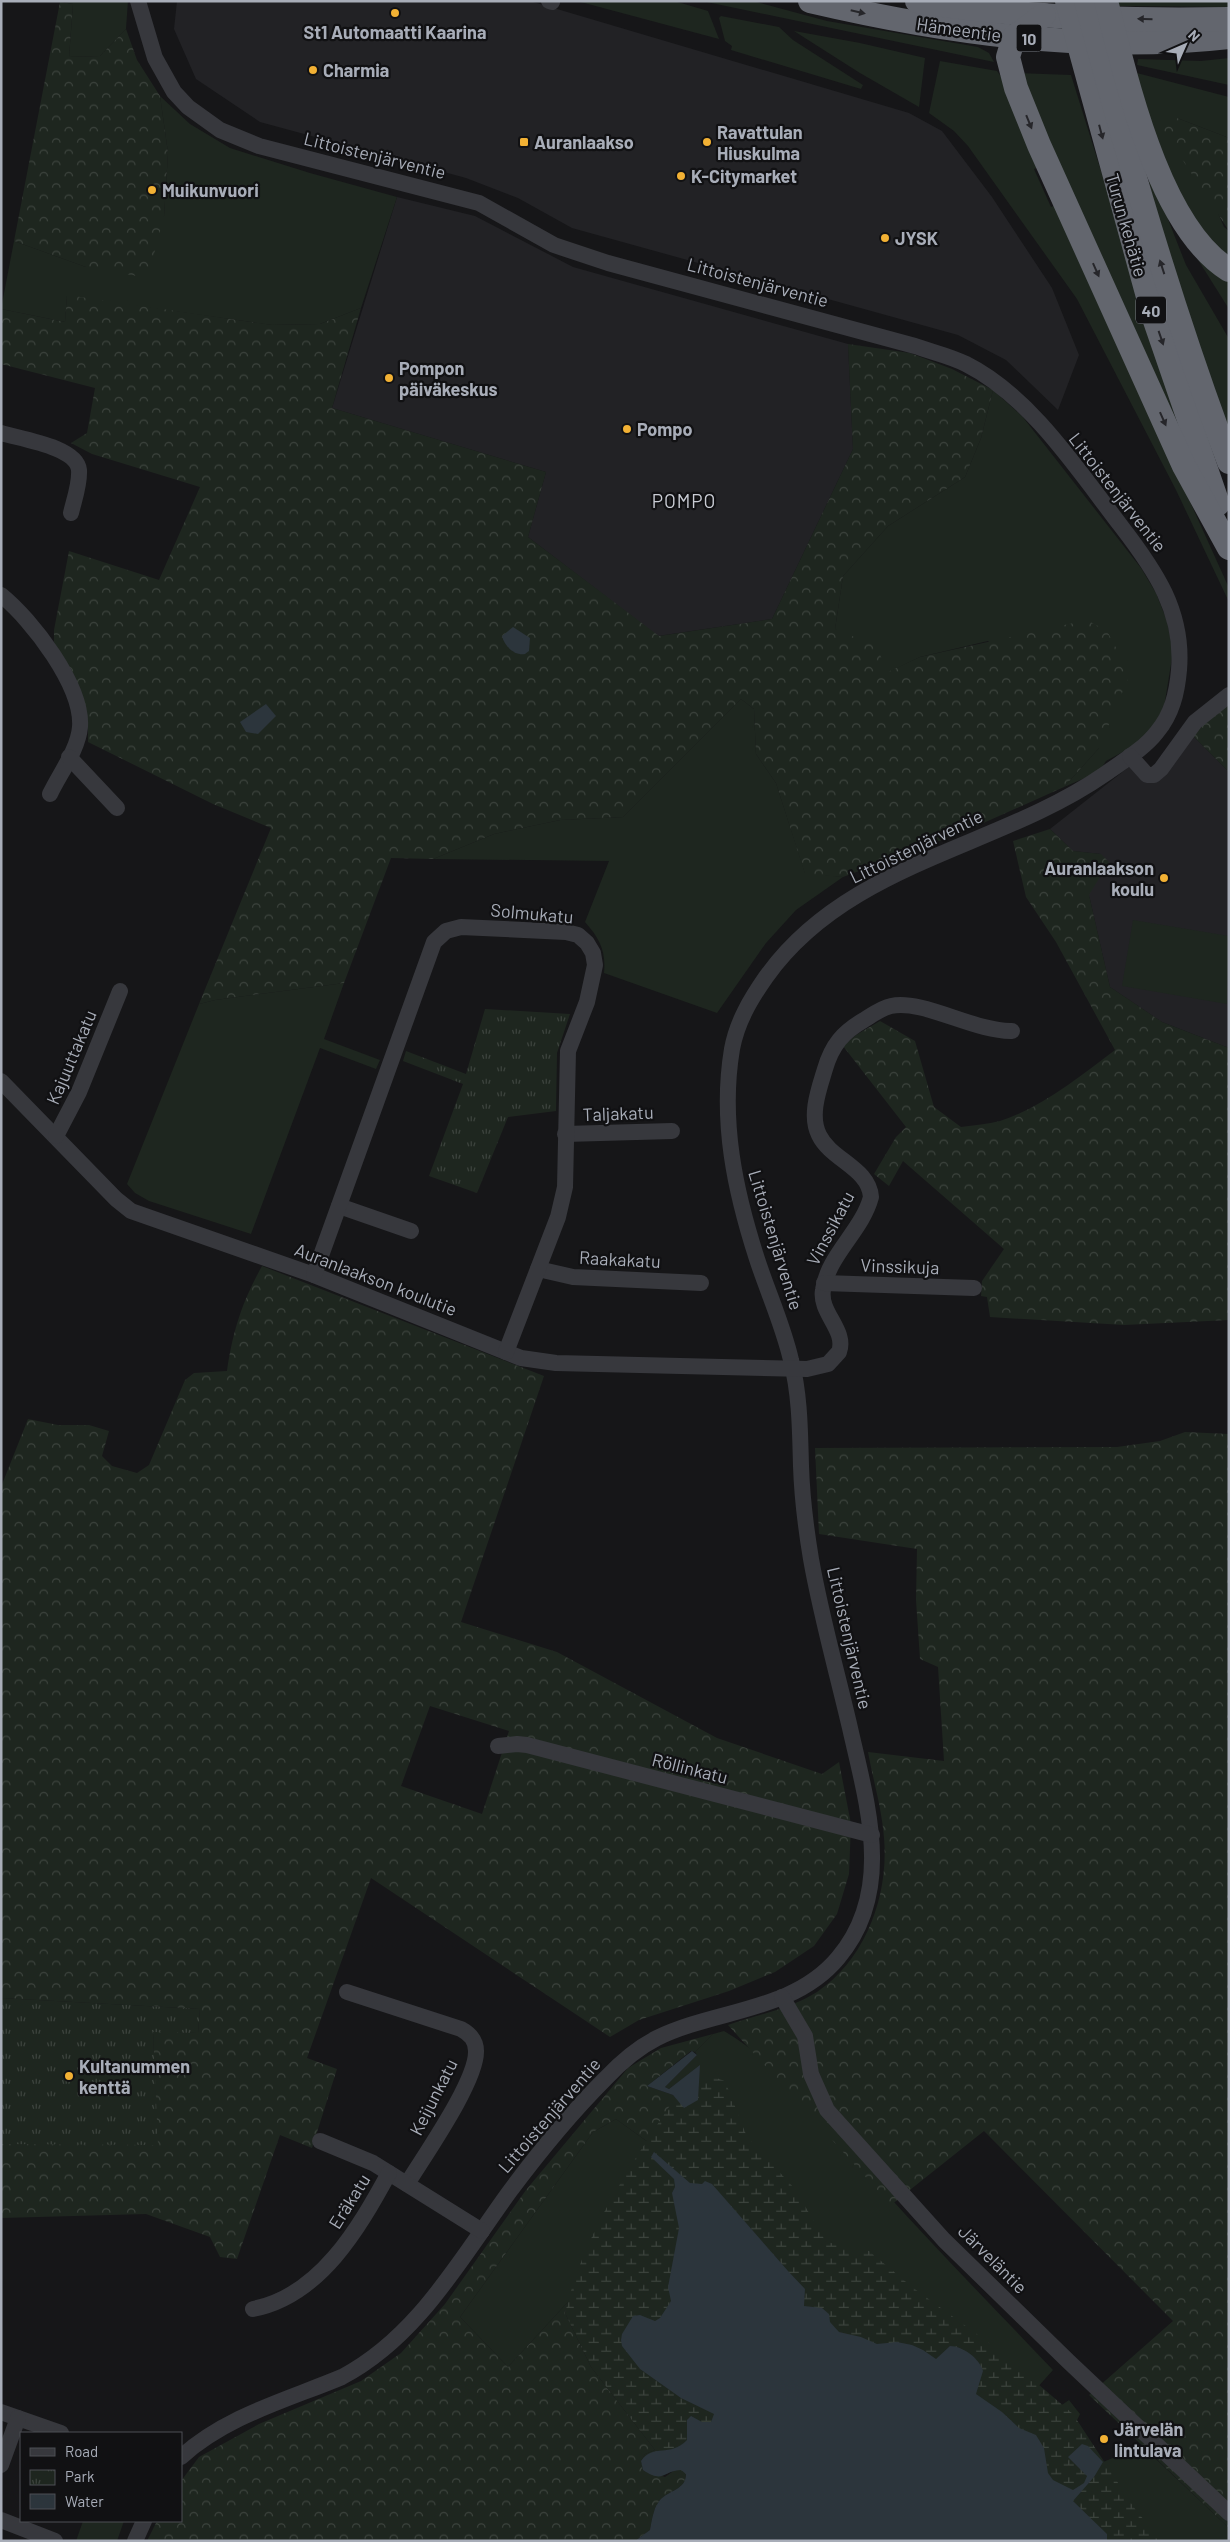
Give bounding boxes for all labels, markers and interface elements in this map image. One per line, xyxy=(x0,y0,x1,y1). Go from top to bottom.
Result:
marker: St1 Automaatti Kaarina xyxy=(389,7,401,19)
one-way arrow xyxy=(850,8,865,16)
street label: Hämeentie xyxy=(915,12,1003,46)
one-way arrow xyxy=(1137,15,1153,23)
north arrow xyxy=(1160,20,1210,70)
place label: St1 Automaatti Kaarina xyxy=(304,21,486,43)
road number: 10 xyxy=(1016,24,1042,52)
text: N xyxy=(1185,26,1204,45)
place label: Charmia xyxy=(323,59,389,81)
marker: Charmia xyxy=(307,64,319,76)
one-way arrow xyxy=(1026,115,1034,129)
place label: Ravattulan Hiuskulma xyxy=(717,121,803,164)
one-way arrow xyxy=(1097,124,1105,139)
street label: Littoistenjärventie xyxy=(302,127,448,183)
place label: Auranlaakso xyxy=(534,131,634,153)
marker: Auranlaakso xyxy=(518,136,530,148)
marker: Ravattulan Hiuskulma xyxy=(701,136,713,148)
place label: K-Citymarket xyxy=(691,165,797,187)
marker: K-Citymarket xyxy=(675,170,687,182)
street label: Turun kehätie xyxy=(1102,171,1152,279)
place label: Muikunvuori xyxy=(162,179,259,201)
marker: Muikunvuori xyxy=(146,184,158,196)
place label: JYSK xyxy=(895,227,938,249)
marker: JYSK xyxy=(879,232,891,244)
street label: Littoistenjärventie xyxy=(685,253,831,311)
one-way arrow xyxy=(1157,259,1165,274)
one-way arrow xyxy=(1092,263,1100,277)
road number: 40 xyxy=(1136,296,1166,324)
one-way arrow xyxy=(1157,331,1165,346)
place label: Pompon päiväkeskus xyxy=(399,357,498,400)
marker: Pompon päiväkeskus xyxy=(383,372,395,384)
one-way arrow xyxy=(1159,412,1167,426)
place label: Pompo xyxy=(637,418,692,440)
marker: Pompo xyxy=(621,423,633,435)
street label: Littoistenjärventie xyxy=(1065,428,1171,556)
district label: POMPO xyxy=(652,489,716,512)
street label: Littoistenjärventie xyxy=(846,804,986,888)
place label: Auranlaakson koulu xyxy=(1044,857,1154,900)
marker: Auranlaakson koulu xyxy=(1158,872,1170,884)
street label: Solmukatu xyxy=(490,898,574,928)
street label: Kajuuttakatu xyxy=(41,1006,101,1108)
street label: Taljakatu xyxy=(582,1101,654,1125)
street label: Littoistenjärventie xyxy=(744,1167,808,1313)
street label: Vinssikatu xyxy=(801,1187,859,1269)
street label: Auranlaakson koulutie xyxy=(292,1238,460,1320)
street label: Raakakatu xyxy=(579,1246,661,1272)
street label: Vinssikuja xyxy=(860,1254,940,1278)
street label: Littoistenjärventie xyxy=(823,1565,877,1711)
street label: Röllinkatu xyxy=(650,1748,730,1788)
street label: Littoistenjärventie xyxy=(493,2053,605,2177)
place label: Kultanummen kenttä xyxy=(79,2055,190,2098)
street label: Keijunkatu xyxy=(404,2055,462,2139)
marker: Kultanummen kenttä xyxy=(63,2070,75,2082)
street label: Eräkatu xyxy=(324,2169,374,2233)
street label: Järveläntie xyxy=(954,2220,1032,2298)
place label: Järvelän lintulava xyxy=(1114,2418,1183,2461)
legend xyxy=(20,2432,182,2522)
marker: Järvelän lintulava xyxy=(1098,2433,1110,2445)
text: Road xyxy=(65,2442,98,2460)
text: Park xyxy=(65,2467,95,2485)
text: Water xyxy=(65,2492,104,2510)

